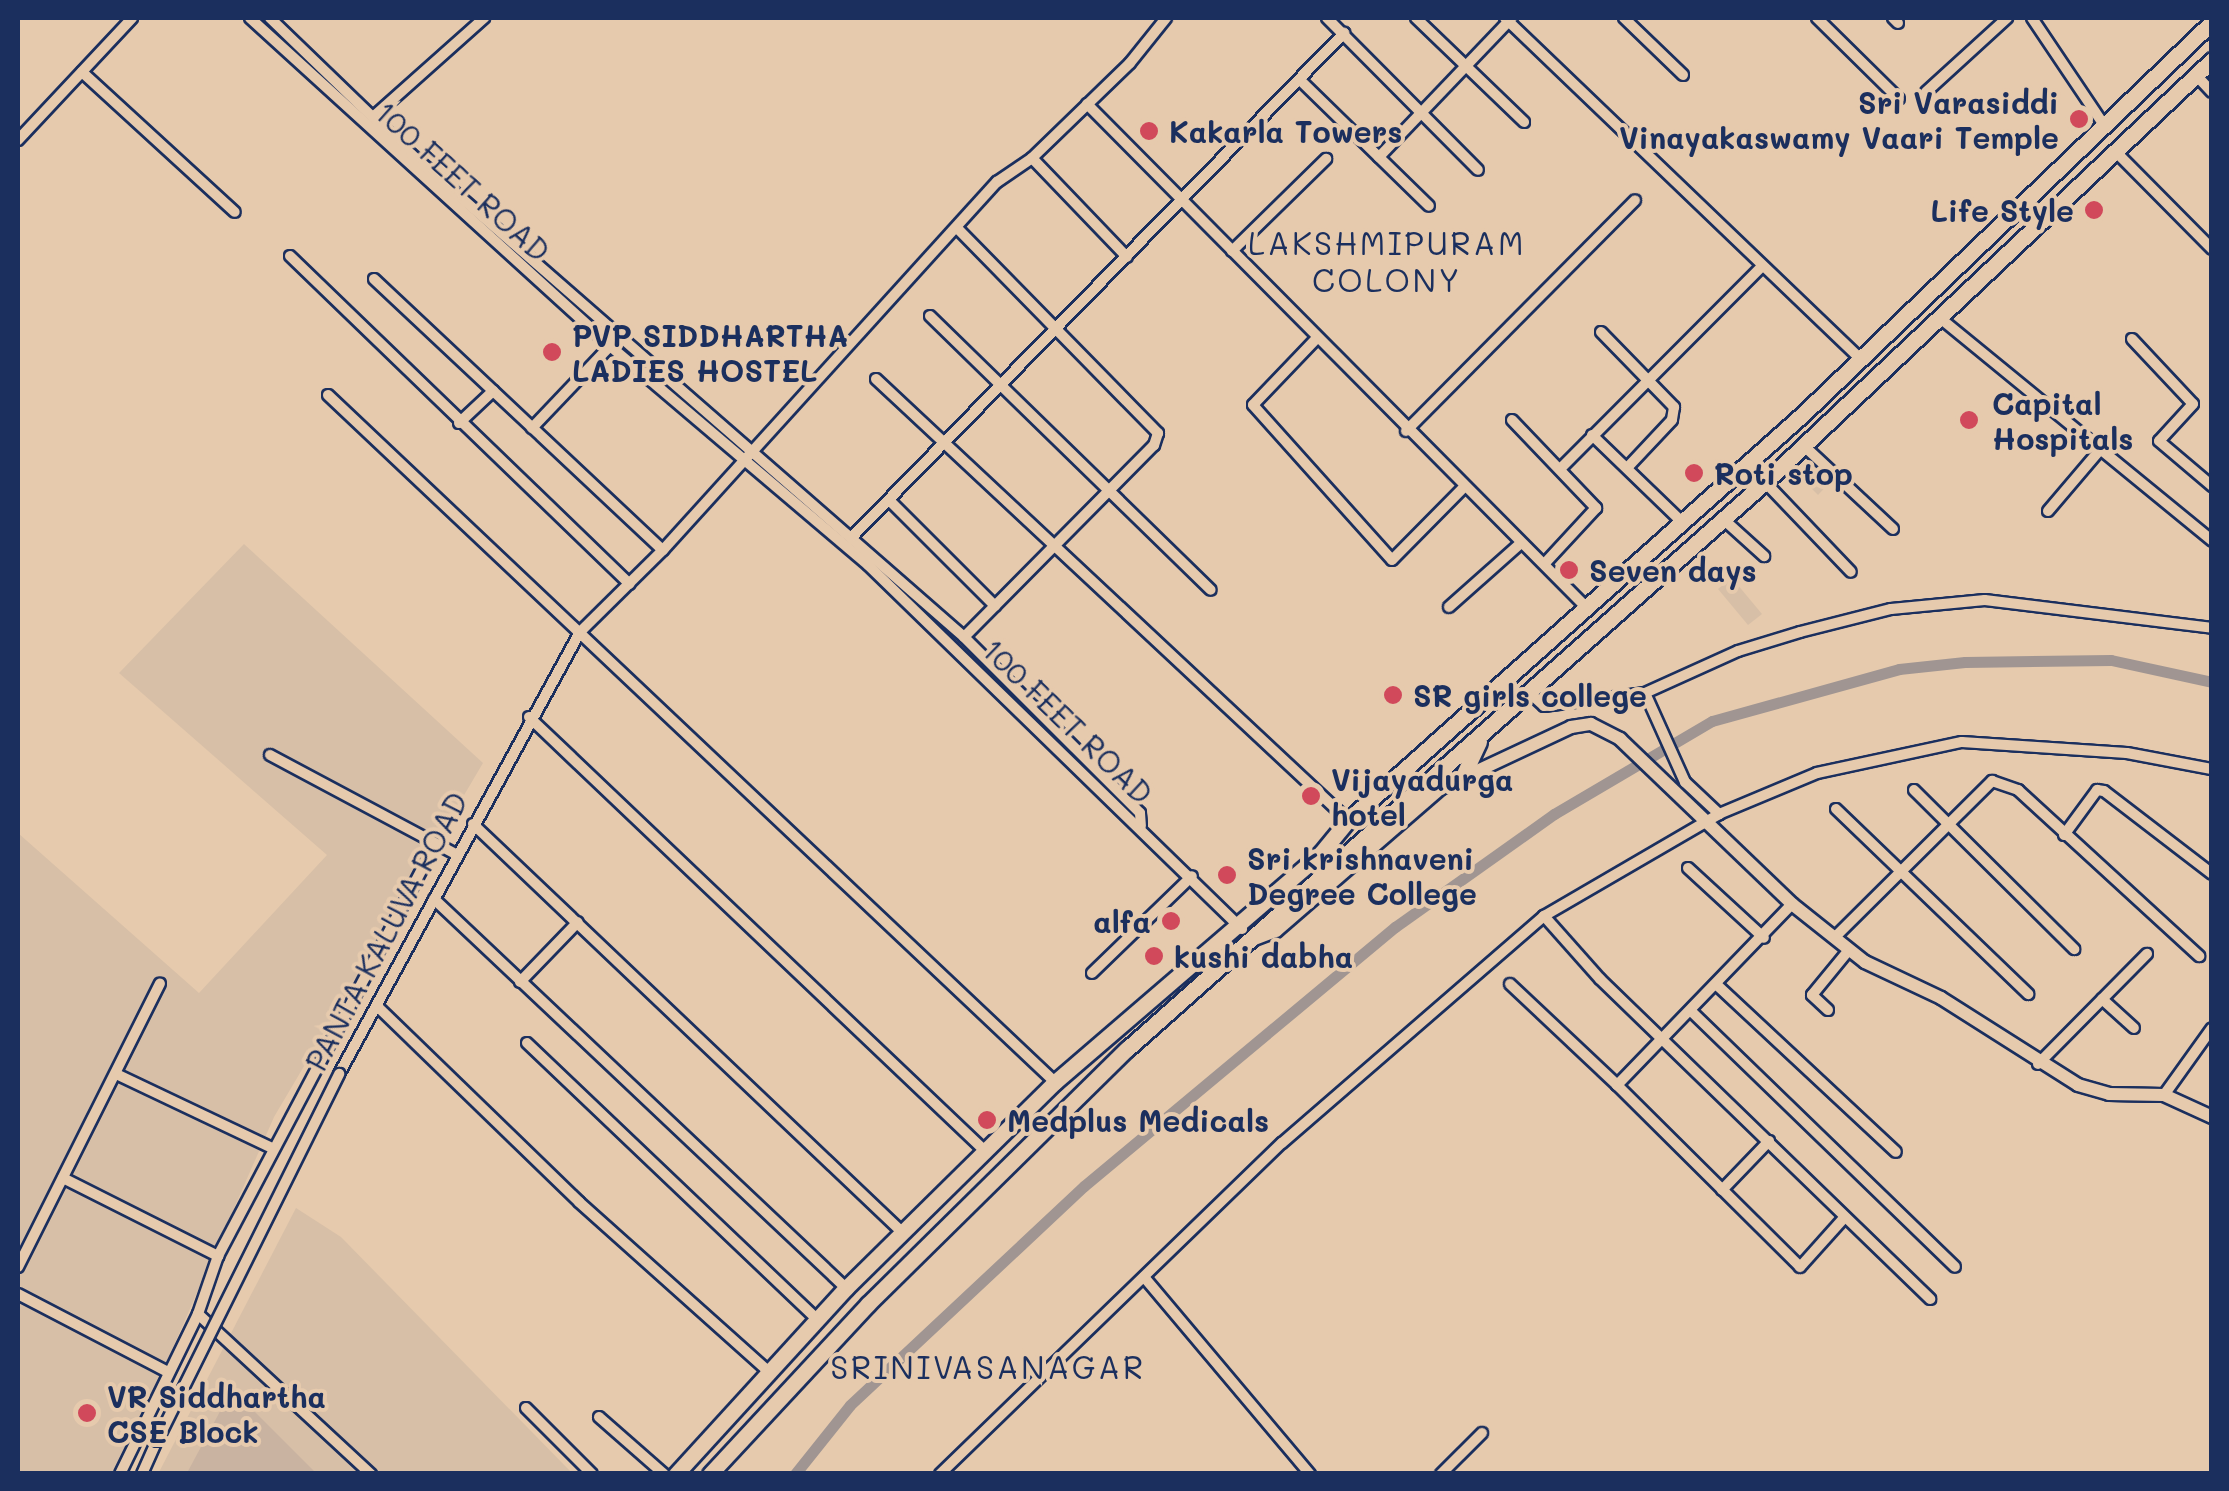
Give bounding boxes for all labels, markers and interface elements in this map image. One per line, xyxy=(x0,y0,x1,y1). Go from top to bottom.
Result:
place label: Sri Varasiddi Vinayakaswamy Vaari Temple xyxy=(1619,84,2059,154)
street label: 100 FEET ROAD xyxy=(369,93,557,269)
marker: Sri Varasiddi Vinayakaswamy Vaari Temple xyxy=(2068,108,2090,130)
place label: Kakarla Towers xyxy=(1169,113,1402,149)
marker: Kakarla Towers xyxy=(1138,120,1160,142)
place label: Life Style xyxy=(1931,192,2074,228)
marker: Life Style xyxy=(2083,199,2105,221)
district label: LAKSHMIPURAM COLONY xyxy=(1248,224,1526,299)
place label: PVP SIDDHARTHA LADIES HOSTEL xyxy=(572,317,848,388)
marker: PVP SIDDHARTHA LADIES HOSTEL xyxy=(541,341,563,363)
place label: Capital Hospitals xyxy=(1992,385,2133,456)
marker: Capital Hospitals xyxy=(1956,407,1982,433)
place label: Roti stop xyxy=(1714,455,1853,491)
marker: Roti stop xyxy=(1683,462,1705,484)
place label: Seven days xyxy=(1589,552,1757,588)
marker: Seven days xyxy=(1558,559,1580,581)
street label: 100 FEET ROAD xyxy=(976,631,1160,811)
place label: SR girls college xyxy=(1413,677,1647,713)
marker: SR girls college xyxy=(1382,684,1404,706)
place label: Vijayadurga hotel xyxy=(1331,761,1513,832)
marker: Vijayadurga hotel xyxy=(1300,785,1322,807)
street label: PANTA KALUVA ROAD xyxy=(297,786,475,1076)
place label: Sri krishnaveni Degree College xyxy=(1247,840,1477,910)
marker: Sri krishnaveni Degree College xyxy=(1216,864,1238,886)
place label: alfa xyxy=(1093,903,1151,939)
marker: alfa xyxy=(1160,910,1182,932)
place label: kushi dabha xyxy=(1174,938,1353,974)
marker: kushi dabha xyxy=(1143,945,1165,967)
place label: Medplus Medicals xyxy=(1007,1102,1269,1138)
marker: Medplus Medicals xyxy=(976,1109,998,1131)
district label: SRINIVASANAGAR xyxy=(830,1347,1146,1385)
place label: VR Siddhartha CSE Block xyxy=(107,1378,326,1448)
marker: VR Siddhartha CSE Block xyxy=(76,1402,98,1424)

